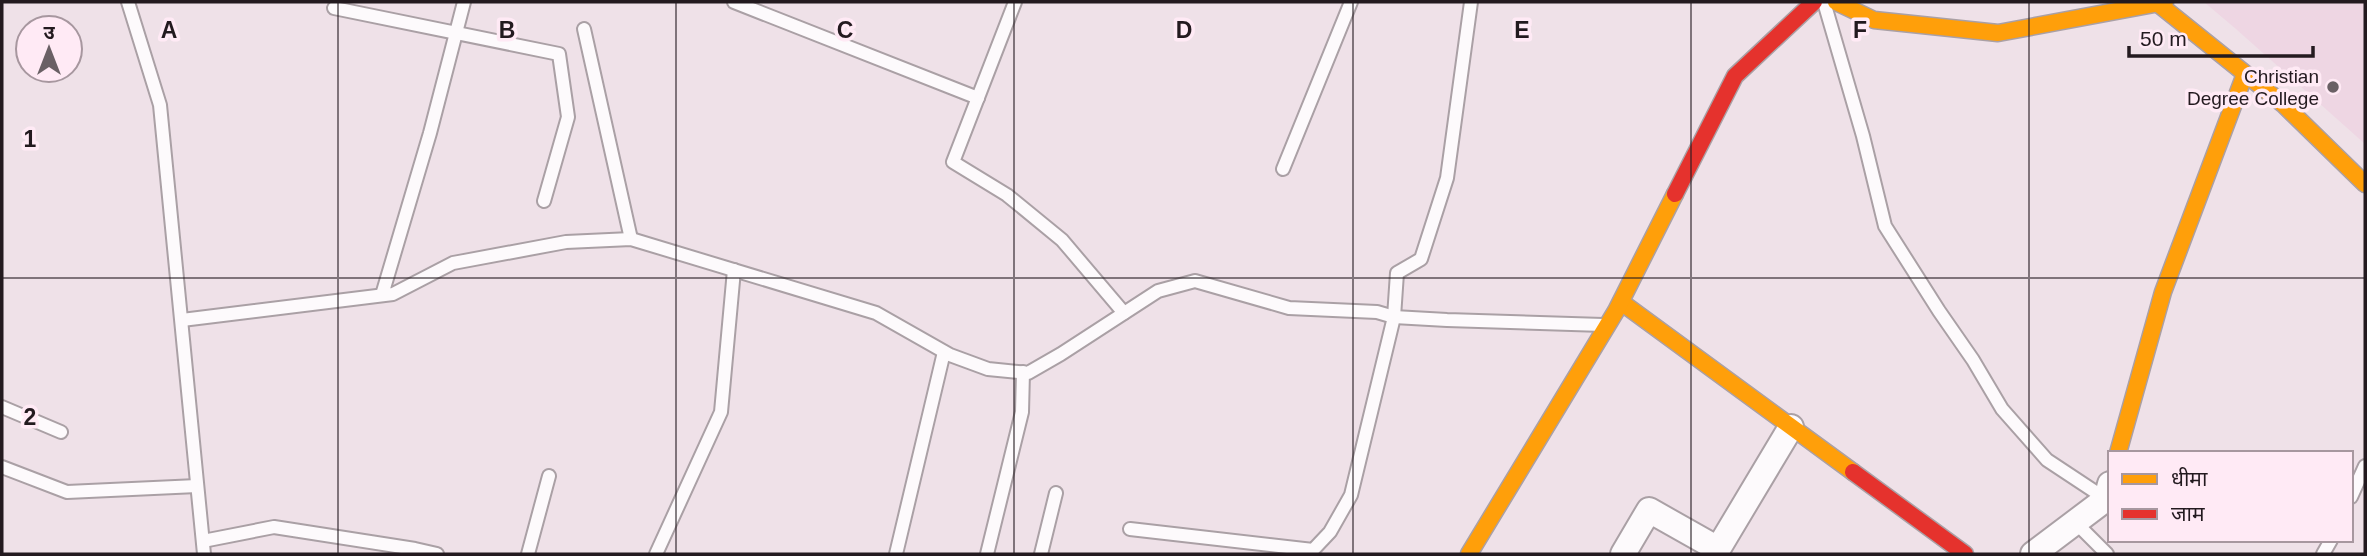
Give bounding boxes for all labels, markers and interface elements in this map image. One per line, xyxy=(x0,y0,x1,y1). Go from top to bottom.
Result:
north arrow xyxy=(14,14,84,84)
scale bar xyxy=(2129,14,2313,58)
text: A xyxy=(161,17,177,43)
text: B xyxy=(499,17,515,43)
text: C xyxy=(837,17,853,43)
text: D xyxy=(1176,17,1192,43)
text: E xyxy=(1514,17,1530,43)
text: F xyxy=(1853,17,1867,43)
text: उ xyxy=(43,22,55,43)
text: 50 m xyxy=(2140,27,2187,50)
place label: Christian Degree College xyxy=(2187,66,2319,109)
marker: Christian Degree College xyxy=(2325,79,2341,95)
text: 1 xyxy=(24,126,37,152)
text: 2 xyxy=(24,404,36,430)
legend xyxy=(2108,451,2353,542)
text: धीमा xyxy=(2171,467,2208,490)
text: जाम xyxy=(2171,502,2205,525)

